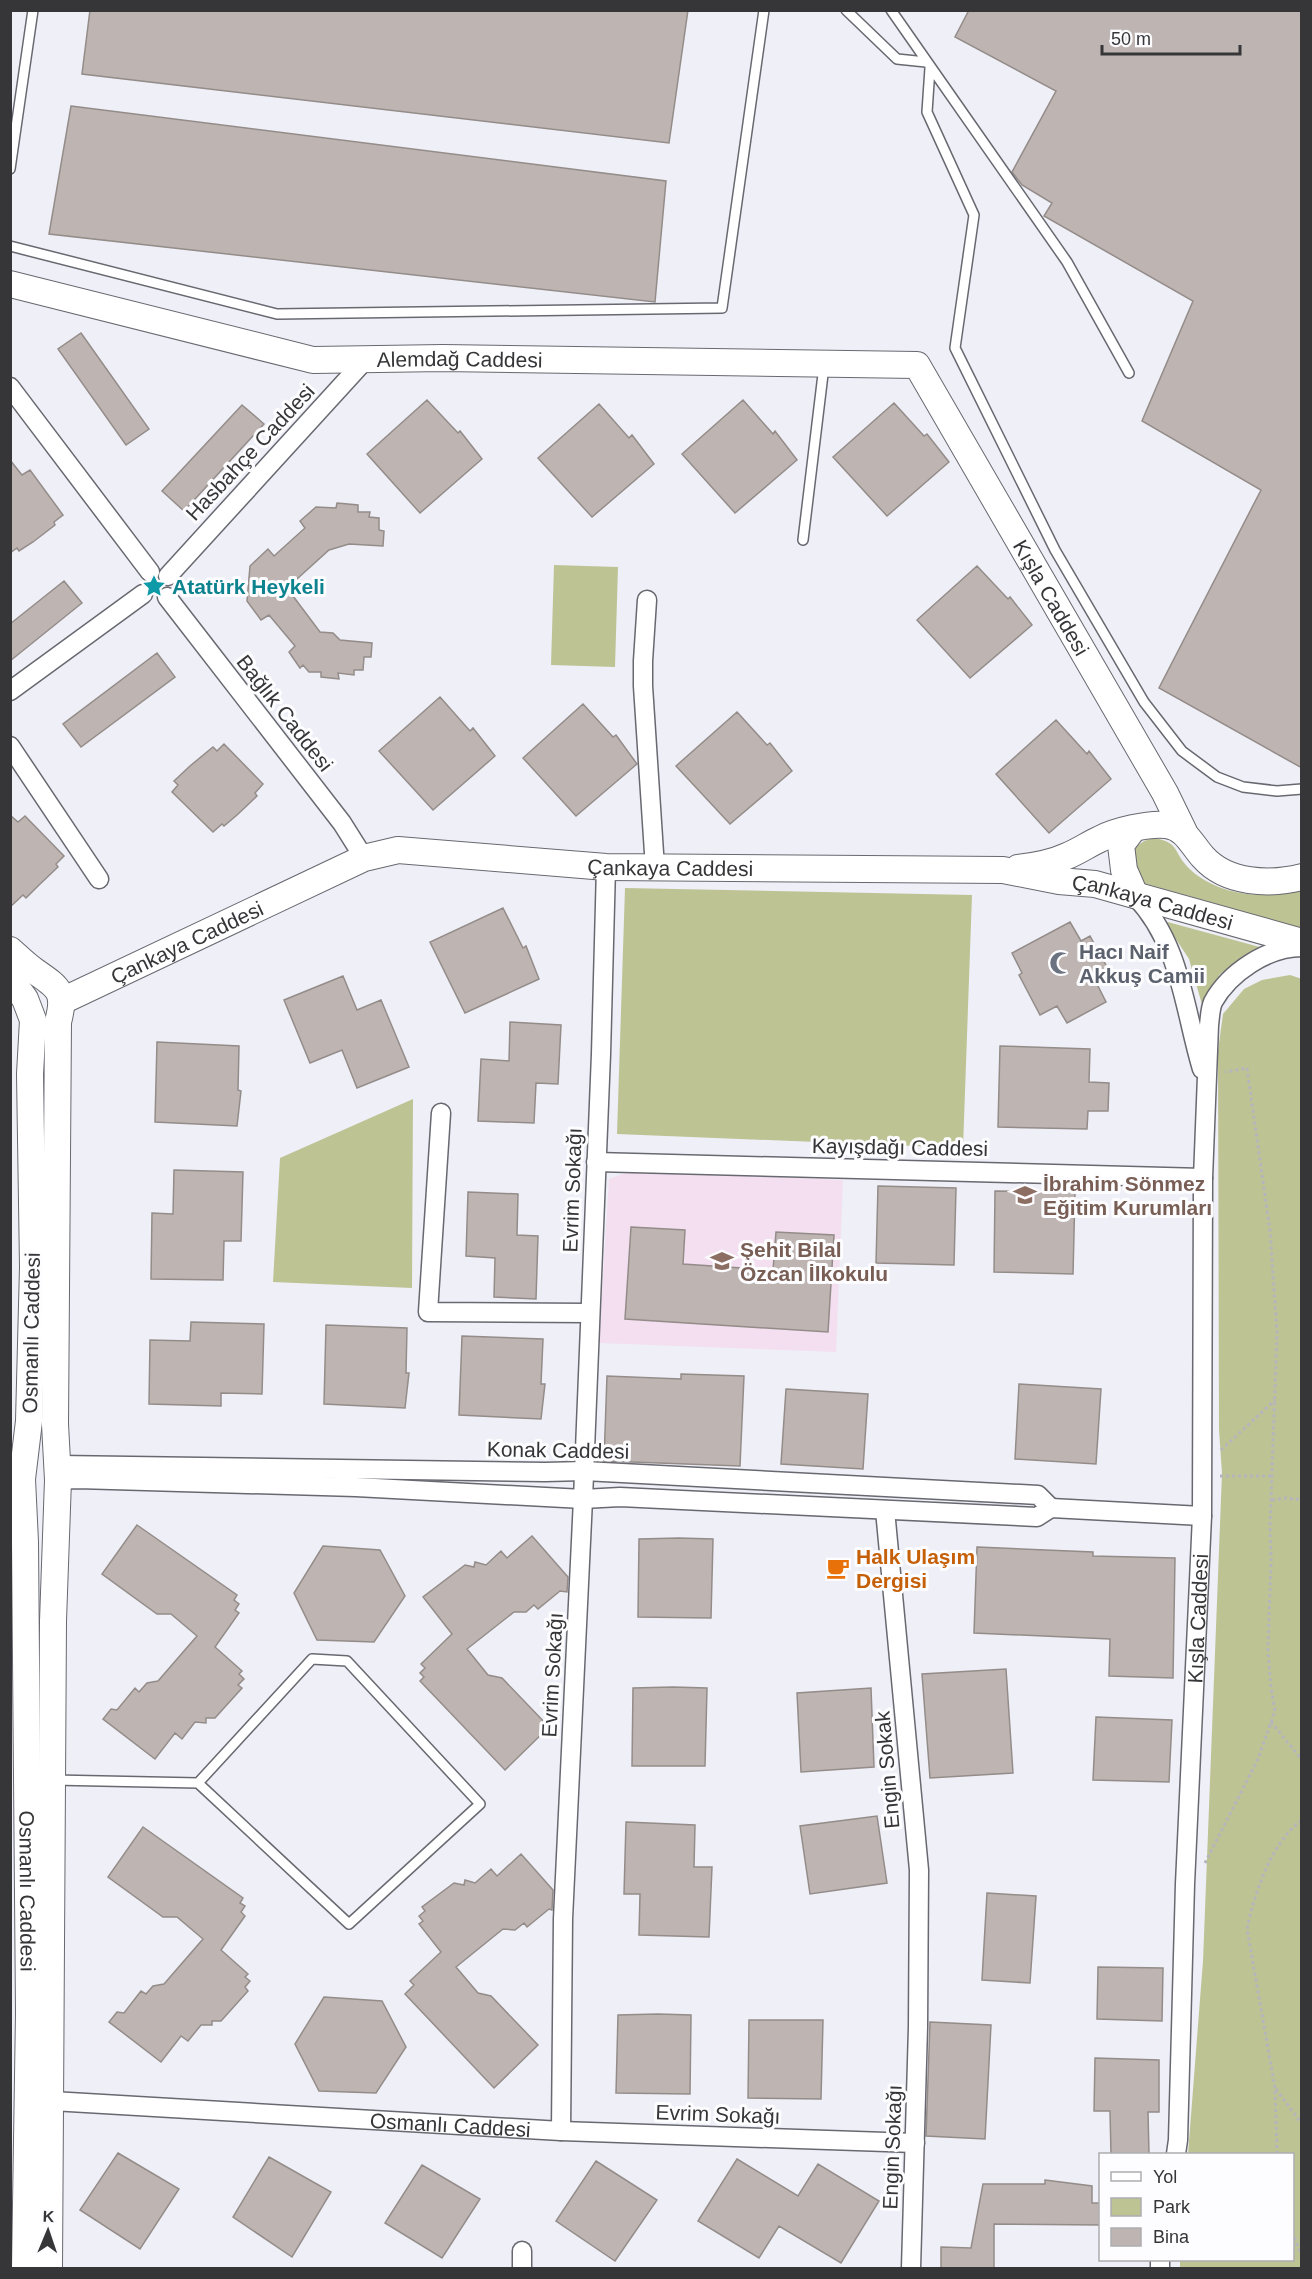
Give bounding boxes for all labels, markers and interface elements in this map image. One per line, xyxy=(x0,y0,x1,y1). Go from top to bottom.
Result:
scale bar xyxy=(1102,18,1240,56)
text: 50 m xyxy=(1111,29,1151,49)
street label: Alemdağ Caddesi xyxy=(376,346,543,371)
street label: Hasbahçe Caddesi xyxy=(181,379,319,525)
street label: Kışla Caddesi xyxy=(1009,536,1094,659)
place icon: Atatürk Heykeli xyxy=(141,573,167,599)
place label: Atatürk Heykeli xyxy=(172,575,325,598)
street label: Bağlık Caddesi xyxy=(232,650,338,776)
street label: Çankaya Caddesi xyxy=(586,854,753,880)
street label: Çankaya Caddesi xyxy=(1071,871,1236,934)
street label: Çankaya Caddesi xyxy=(107,896,267,988)
place label: Hacı Naif Akkuş Camii xyxy=(1079,940,1205,987)
mosque icon: Hacı Naif Akkuş Camii xyxy=(1048,950,1074,976)
street label: Evrim Sokağı xyxy=(558,1127,586,1253)
street label: Kayışdağı Caddesi xyxy=(812,1134,988,1160)
place label: İbrahim Sönmez Eğitim Kurumları xyxy=(1043,1172,1212,1219)
school or university icon: İbrahim Sönmez Eğitim Kurumları xyxy=(1012,1182,1038,1208)
place label: Şehit Bilal Özcan İlkokulu xyxy=(740,1238,888,1285)
school or university icon: Şehit Bilal Özcan İlkokulu xyxy=(709,1248,735,1274)
street label: Osmanlı Caddesi xyxy=(18,1252,44,1414)
street label: Konak Caddesi xyxy=(487,1437,629,1463)
place label: Halk Ulaşım Dergisi xyxy=(856,1545,975,1592)
street label: Kışla Caddesi xyxy=(1183,1553,1212,1684)
cafe icon: Halk Ulaşım Dergisi xyxy=(825,1555,851,1581)
street label: Evrim Sokağı xyxy=(537,1612,567,1738)
street label: Engin Sokak xyxy=(870,1710,904,1830)
street label: Osmanlı Caddesi xyxy=(16,1810,40,1972)
street label: Engin Sokağı xyxy=(878,2084,906,2210)
street label: Evrim Sokağı xyxy=(655,2100,781,2128)
street label: Osmanlı Caddesi xyxy=(369,2108,531,2141)
legend xyxy=(1099,2153,1294,2261)
text: Yol xyxy=(1153,2167,1177,2187)
text: Park xyxy=(1153,2197,1191,2217)
north arrow xyxy=(18,2201,78,2261)
text: K xyxy=(42,2208,55,2225)
text: Bina xyxy=(1153,2227,1190,2247)

